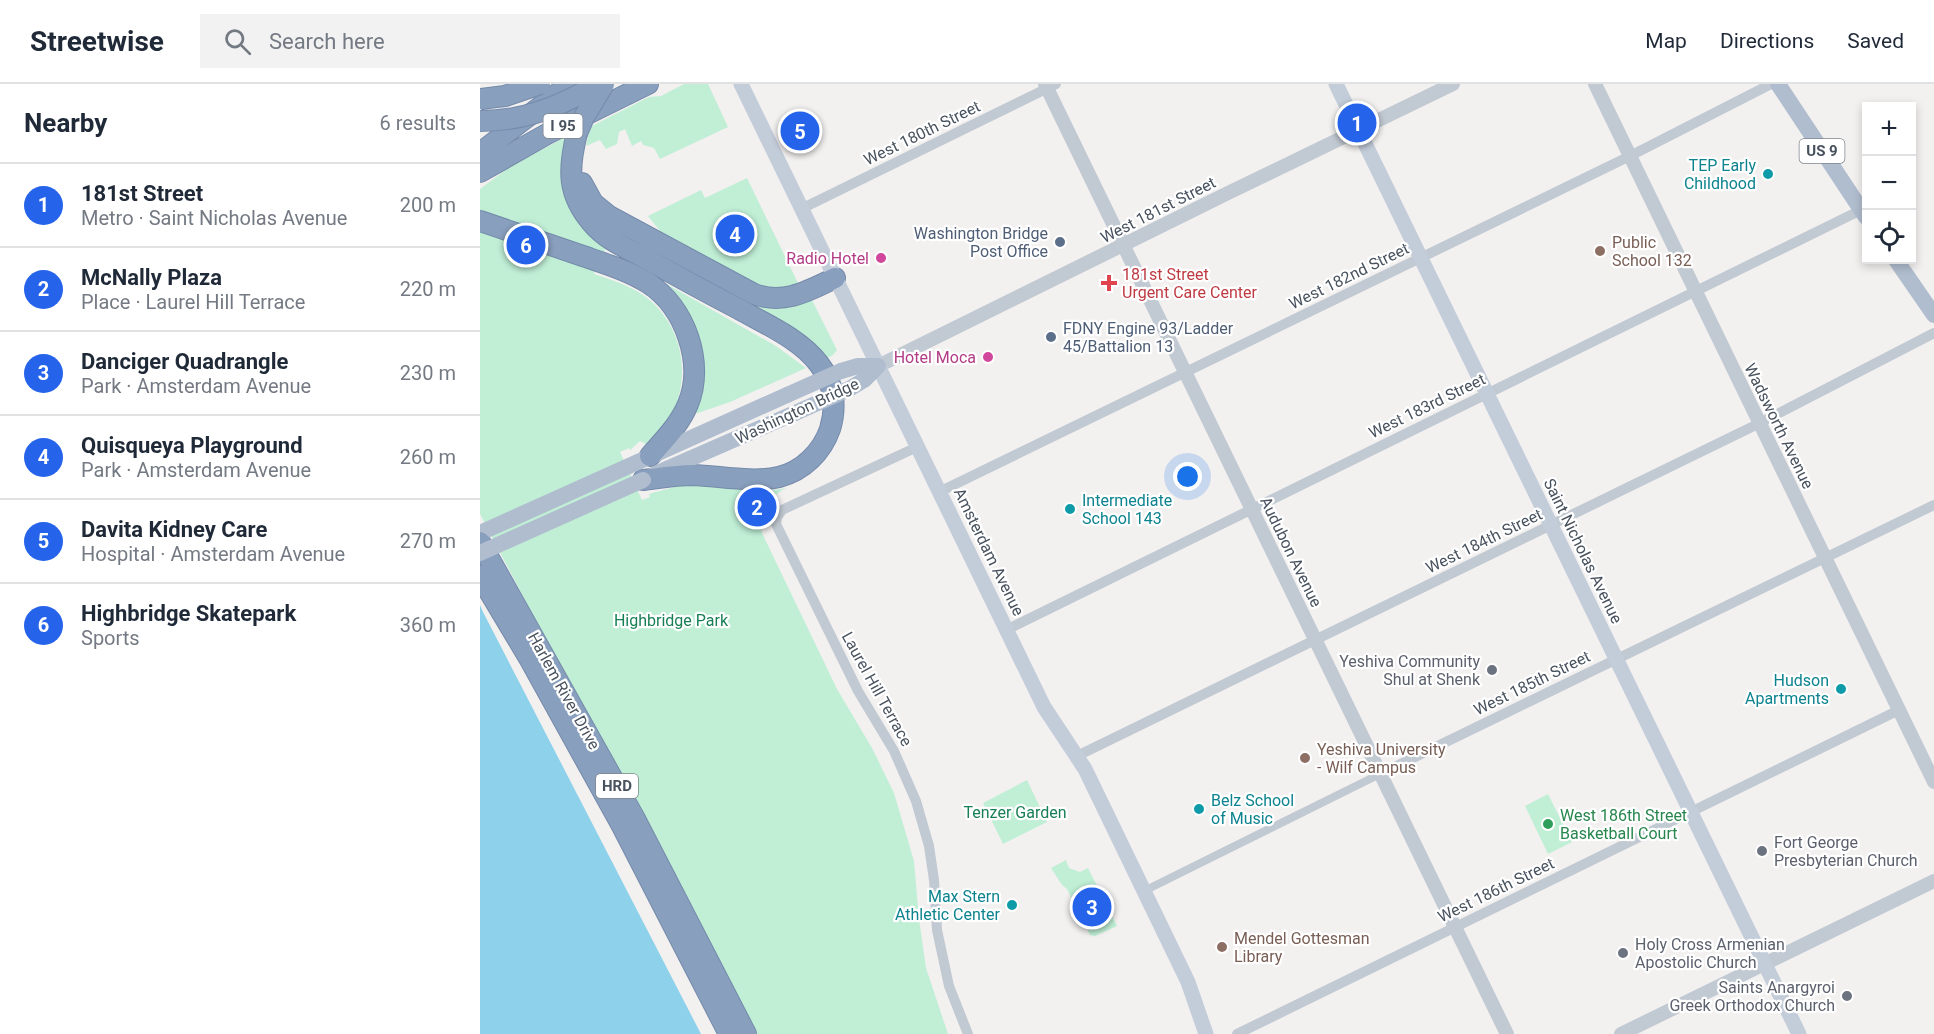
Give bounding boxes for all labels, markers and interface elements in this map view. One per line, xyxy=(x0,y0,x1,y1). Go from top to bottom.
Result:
search box xyxy=(200,14,620,68)
text: Streetwise xyxy=(30,25,164,58)
icon: search xyxy=(221,25,254,58)
text: Search here xyxy=(269,29,385,54)
text: Map xyxy=(1645,29,1687,53)
text: Directions xyxy=(1720,29,1814,53)
text: Saved xyxy=(1847,29,1904,53)
street label: West 180th Street xyxy=(861,97,983,169)
pin: 1 xyxy=(1338,100,1376,146)
map controls xyxy=(1862,102,1916,264)
button: + xyxy=(1862,102,1916,156)
text: Nearby xyxy=(24,108,107,138)
pin: 5 xyxy=(780,108,820,154)
text: 6 results xyxy=(380,111,456,135)
road number: I 95 xyxy=(544,114,583,138)
road number: US 9 xyxy=(1800,139,1844,163)
place label: TEP Early Childhood xyxy=(1684,156,1756,193)
button: − xyxy=(1862,156,1916,210)
marker: TEP Early Childhood xyxy=(1761,167,1775,181)
street label: West 181st Street xyxy=(1097,173,1219,247)
text: 181st Street xyxy=(81,181,203,206)
text: 1 xyxy=(38,193,49,217)
text: 200 m xyxy=(400,193,456,217)
text: Metro · Saint Nicholas Avenue xyxy=(81,206,347,230)
button: locate xyxy=(1862,210,1916,264)
pin: 4 xyxy=(716,212,754,256)
pin: 6 xyxy=(506,222,546,268)
place label: Washington Bridge Post Office xyxy=(914,224,1048,261)
place label: Public School 132 xyxy=(1612,233,1692,270)
marker: Washington Bridge Post Office xyxy=(1053,235,1067,249)
street label: West 182nd Street xyxy=(1286,239,1412,313)
marker: Public School 132 xyxy=(1593,244,1607,258)
place label: Radio Hotel xyxy=(786,249,869,268)
marker: Radio Hotel xyxy=(874,251,888,265)
text: McNally Plaza xyxy=(81,265,222,290)
place label: 181st Street Urgent Care Center xyxy=(1122,265,1257,302)
marker: 181st Street Urgent Care Center xyxy=(1100,274,1118,292)
text: 2 xyxy=(38,277,49,301)
text: 220 m xyxy=(400,277,456,301)
text: Place · Laurel Hill Terrace xyxy=(81,290,305,314)
place label: FDNY Engine 93/Ladder 45/Battalion 13 xyxy=(1063,319,1234,356)
marker: FDNY Engine 93/Ladder 45/Battalion 13 xyxy=(1044,330,1058,344)
place label: Hotel Moca xyxy=(894,348,976,367)
text: Danciger Quadrangle xyxy=(81,349,288,374)
marker: Hotel Moca xyxy=(981,350,995,364)
street label: Wadsworth Avenue xyxy=(1740,360,1818,492)
text: 3 xyxy=(38,361,49,385)
text: 230 m xyxy=(400,361,456,385)
street label: West 183rd Street xyxy=(1366,370,1488,442)
text: Park · Amsterdam Avenue xyxy=(81,374,311,398)
street label: Washington Bridge xyxy=(732,374,862,448)
text: Quisqueya Playground xyxy=(81,433,303,458)
text: 4 xyxy=(38,445,49,469)
text: 260 m xyxy=(400,445,456,469)
text: Park · Amsterdam Avenue xyxy=(81,458,311,482)
your location xyxy=(1173,462,1202,491)
street label: Saint Nicholas Avenue xyxy=(1540,475,1626,627)
pin: 2 xyxy=(738,484,776,530)
street label: Amsterdam Avenue xyxy=(950,485,1028,619)
place label: Intermediate School 143 xyxy=(1082,491,1172,528)
street label: Audubon Avenue xyxy=(1256,494,1326,610)
marker: Intermediate School 143 xyxy=(1063,502,1077,516)
street label: West 184th Street xyxy=(1423,505,1545,577)
text: Davita Kidney Care xyxy=(81,517,267,542)
text: 5 xyxy=(38,529,49,553)
text: 270 m xyxy=(400,529,456,553)
text: Hospital · Amsterdam Avenue xyxy=(81,542,345,566)
text: Highbridge Skatepark xyxy=(81,601,296,626)
park label: Highbridge Park xyxy=(614,611,729,630)
text: 6 xyxy=(38,613,49,637)
text: 360 m xyxy=(400,613,456,637)
text: Sports xyxy=(81,626,140,650)
street label: Laurel Hill Terrace xyxy=(838,628,916,750)
street label: Harlem River Drive xyxy=(524,629,604,753)
street label: West 185th Street xyxy=(1471,647,1593,719)
place label: Yeshiva Community Shul at Shenk xyxy=(1339,652,1481,689)
marker: Yeshiva Community Shul at Shenk xyxy=(1485,663,1499,677)
place label: Hudson Apartments xyxy=(1745,671,1829,708)
marker: Hudson Apartments xyxy=(1834,682,1848,696)
place label: Yeshiva University - Wilf Campus xyxy=(1317,740,1446,777)
marker: Yeshiva University - Wilf Campus xyxy=(1298,751,1312,765)
road number: HRD xyxy=(596,774,638,798)
place label: Belz School of Music xyxy=(1211,791,1294,828)
marker: Belz School of Music xyxy=(1192,802,1206,816)
park label: Tenzer Garden xyxy=(964,803,1067,822)
place label: West 186th Street Basketball Court xyxy=(1560,806,1687,843)
marker: West 186th Street Basketball Court xyxy=(1541,817,1555,831)
place label: Fort George Presbyterian Church xyxy=(1774,833,1918,870)
marker: Fort George Presbyterian Church xyxy=(1755,844,1769,858)
street label: West 186th Street xyxy=(1435,854,1557,926)
pin: 3 xyxy=(1072,884,1112,930)
place label: Max Stern Athletic Center xyxy=(895,887,1001,924)
marker: Max Stern Athletic Center xyxy=(1005,898,1019,912)
place label: Mendel Gottesman Library xyxy=(1234,929,1369,966)
place label: Holy Cross Armenian Apostolic Church xyxy=(1635,935,1785,972)
marker: Mendel Gottesman Library xyxy=(1215,940,1229,954)
marker: Holy Cross Armenian Apostolic Church xyxy=(1616,946,1630,960)
place label: Saints Anargyroi Greek Orthodox Church xyxy=(1669,978,1835,1015)
marker: Saints Anargyroi Greek Orthodox Church xyxy=(1840,989,1854,1003)

